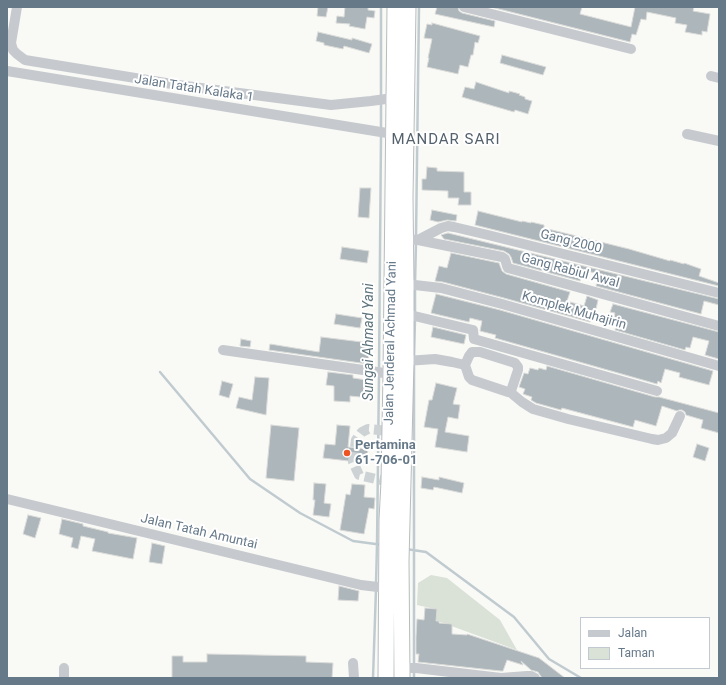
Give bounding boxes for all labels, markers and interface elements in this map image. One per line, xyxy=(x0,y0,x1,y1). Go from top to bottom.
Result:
street label: Jalan Tatah Kalaka 1 xyxy=(133,72,255,106)
district label: MANDAR SARI xyxy=(391,131,501,149)
street label: Gang 2000 xyxy=(539,227,603,257)
street label: Gang Rabiul Awal xyxy=(519,250,621,292)
street label: Jalan Jenderal Achmad Yani xyxy=(382,261,400,425)
water label: Sungai Ahmad Yani xyxy=(361,283,377,401)
street label: Komplek Muhajirin xyxy=(520,289,628,333)
place label: Pertamina 61-706-01 xyxy=(355,438,417,469)
marker: Pertamina 61-706-01 xyxy=(342,448,352,458)
street label: Jalan Tatah Amuntai xyxy=(139,511,259,553)
legend xyxy=(580,617,710,669)
text: Jalan xyxy=(618,626,647,640)
text: Taman xyxy=(618,646,655,660)

